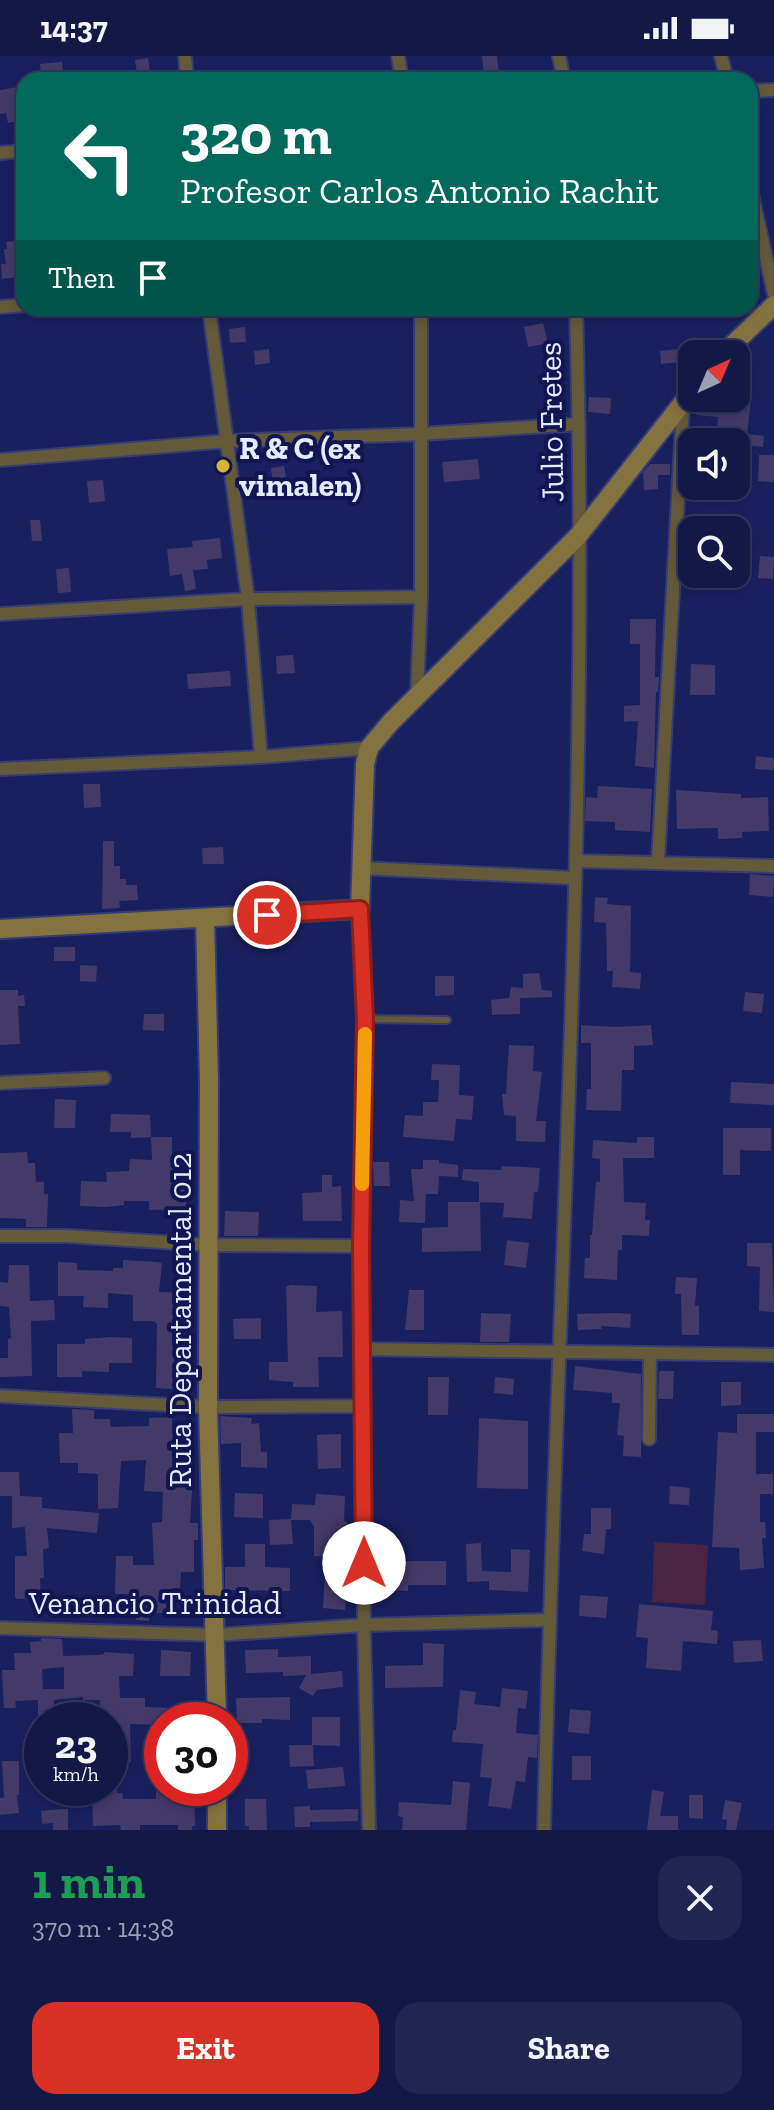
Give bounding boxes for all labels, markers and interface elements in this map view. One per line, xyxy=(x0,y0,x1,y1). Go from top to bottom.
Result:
text: 14:37 xyxy=(40,10,108,46)
text: 320 m xyxy=(180,101,332,168)
icon: left xyxy=(48,104,152,208)
text: Profesor Carlos Antonio Rachit xyxy=(180,169,659,212)
icon: arrive xyxy=(131,256,175,300)
text: Then xyxy=(48,260,115,296)
north arrow xyxy=(678,340,750,412)
map controls xyxy=(678,340,750,588)
street label: Julio Fretes xyxy=(531,342,571,502)
button: sound xyxy=(678,428,750,500)
place label: R & C (ex vimalen) xyxy=(239,429,361,504)
marker: R & C (ex vimalen) xyxy=(214,457,232,475)
button: search xyxy=(678,516,750,588)
pin xyxy=(233,881,301,949)
icon: arrive xyxy=(245,893,289,937)
street label: Ruta Departamental 012 xyxy=(161,1152,199,1488)
position arrow xyxy=(322,1521,406,1605)
street label: Venancio Trinidad xyxy=(28,1584,282,1622)
speed limit sign: 30 xyxy=(144,1702,248,1806)
text: 23 xyxy=(55,1720,97,1768)
text: km/h xyxy=(53,1762,99,1786)
text: 1 min xyxy=(32,1853,145,1910)
button: close xyxy=(658,1856,742,1940)
text: 370 m · 14:38 xyxy=(32,1912,174,1944)
button: Exit xyxy=(32,2002,379,2094)
button: Share xyxy=(395,2002,742,2094)

